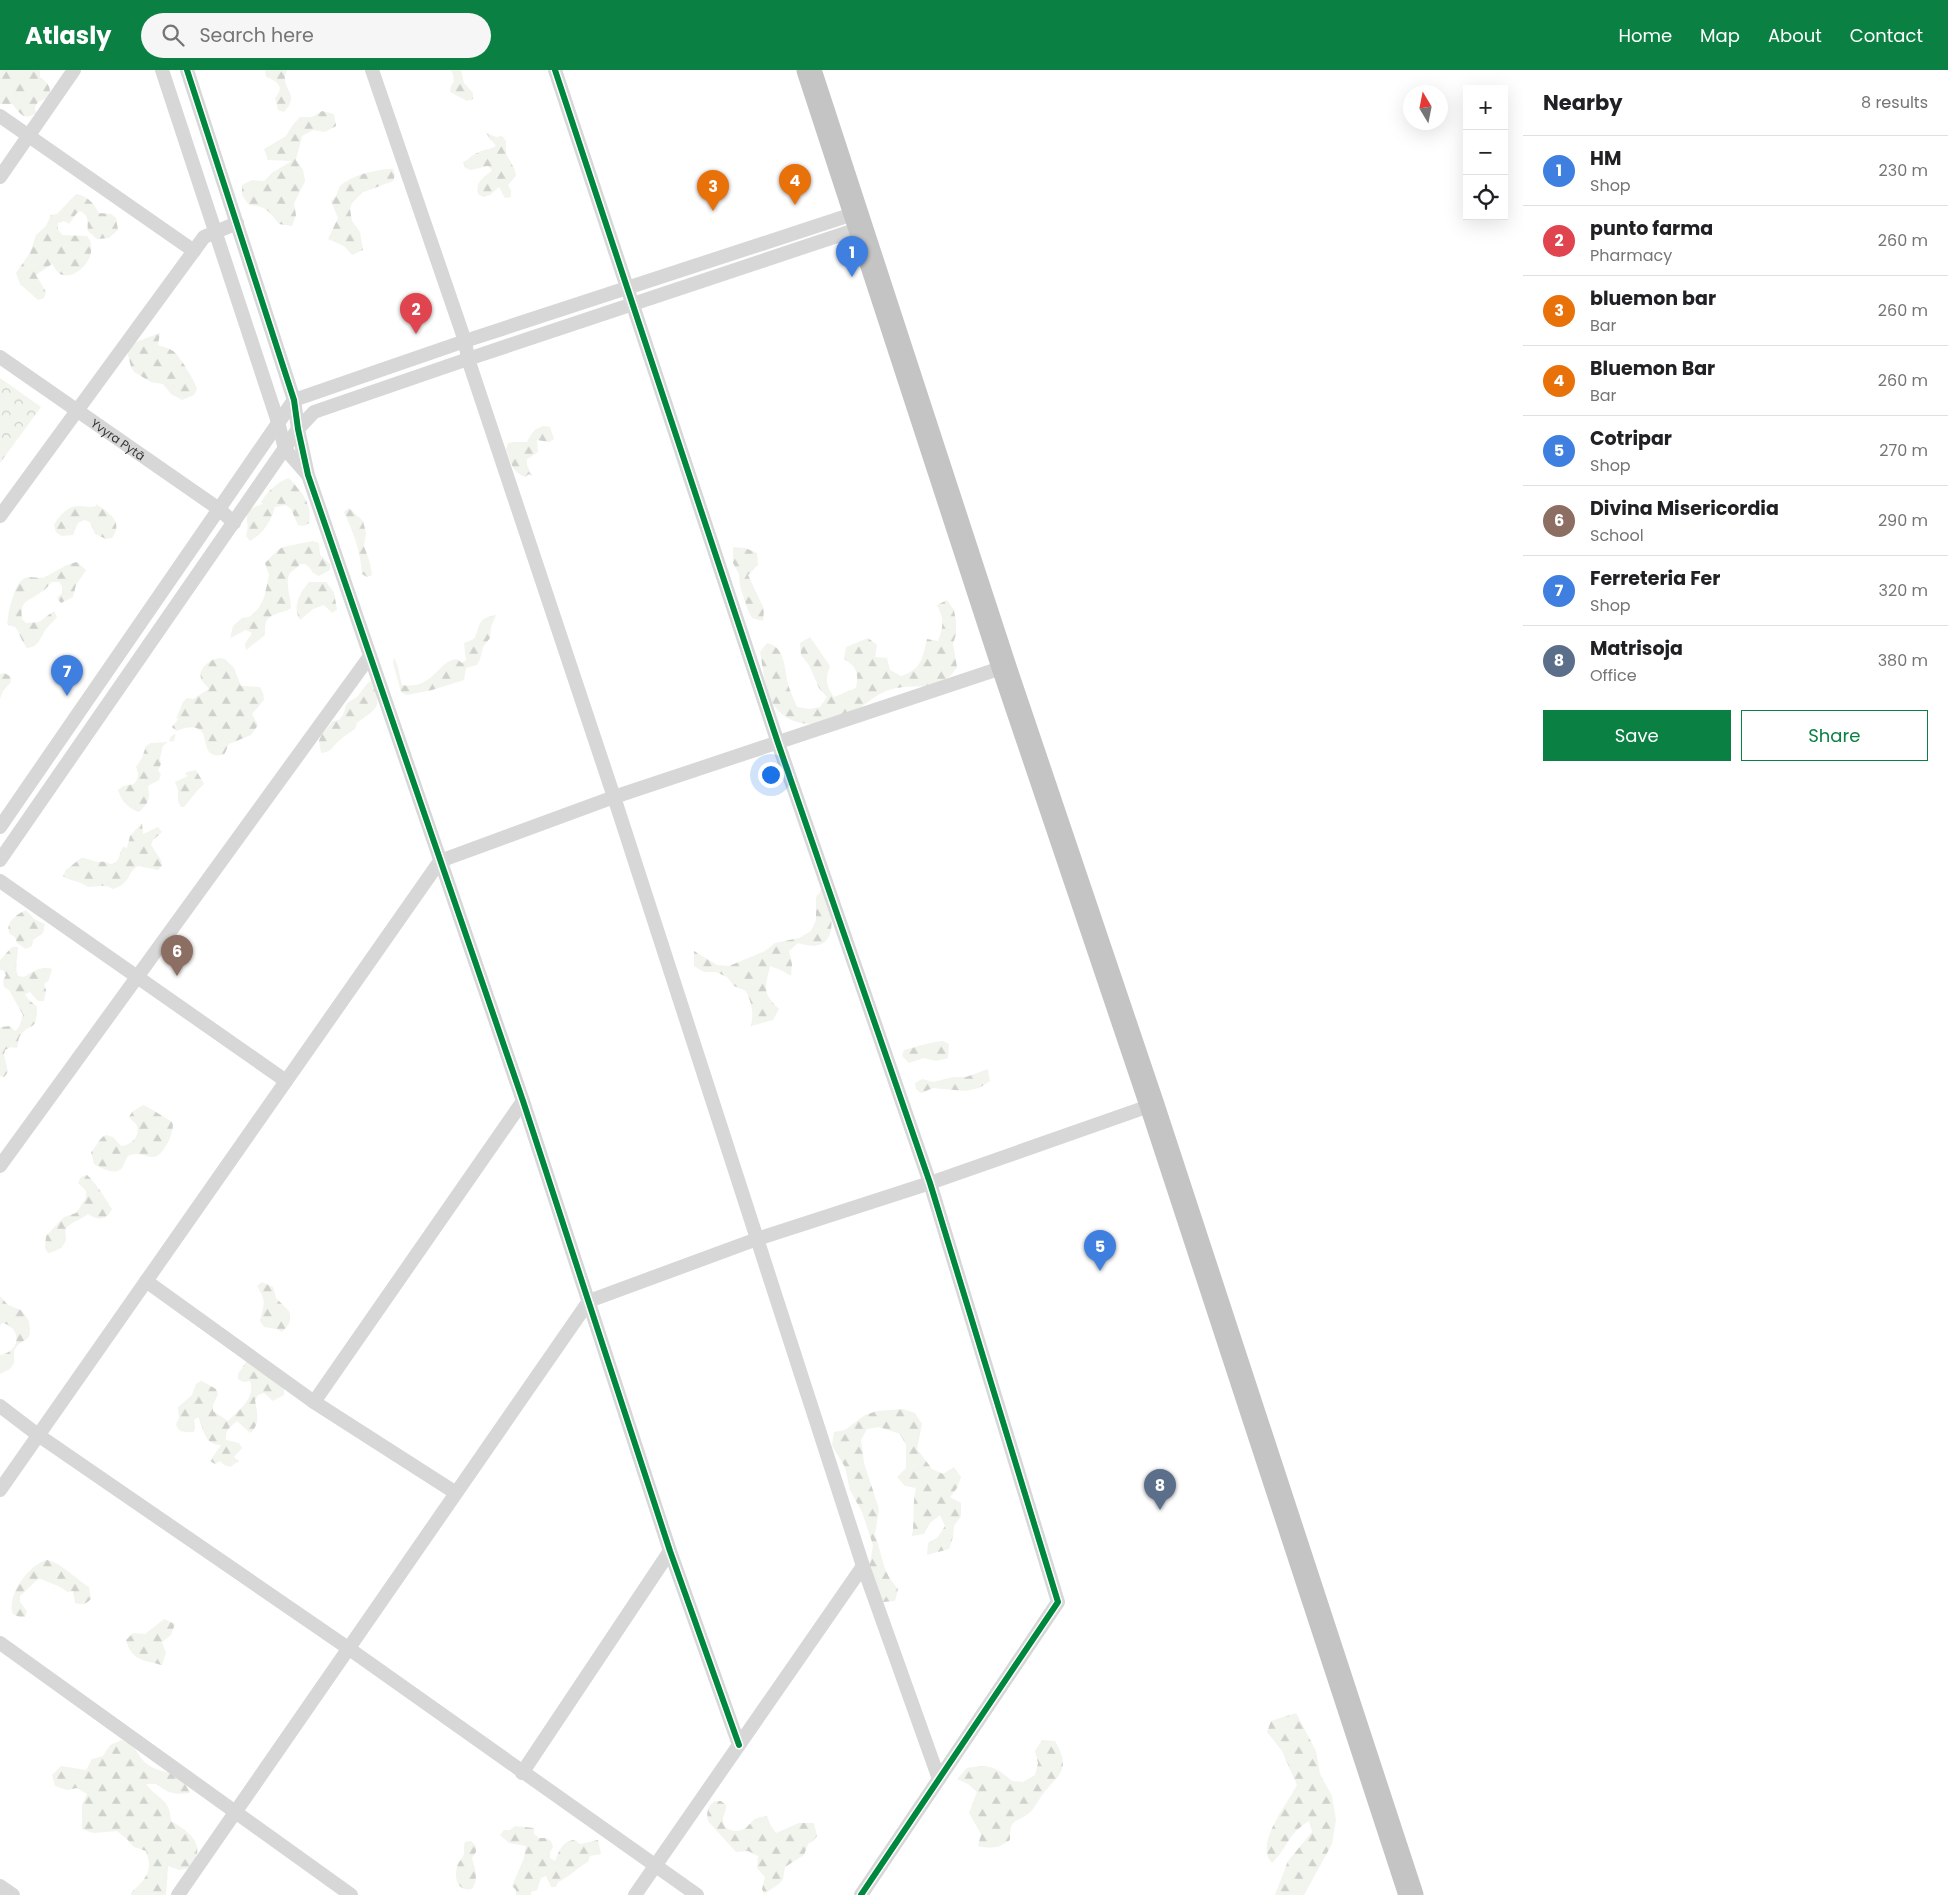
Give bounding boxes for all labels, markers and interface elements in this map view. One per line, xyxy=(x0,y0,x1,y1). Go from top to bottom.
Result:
search box xyxy=(141,13,491,58)
text: Atlasly xyxy=(25,19,111,52)
icon: search xyxy=(159,21,187,49)
text: Search here xyxy=(199,22,314,49)
text: Home xyxy=(1618,23,1672,48)
text: Map xyxy=(1700,23,1740,48)
text: About xyxy=(1768,23,1822,48)
text: Contact xyxy=(1850,23,1923,48)
north arrow xyxy=(1403,85,1448,130)
map controls xyxy=(1463,85,1508,220)
button: + xyxy=(1463,85,1508,130)
text: Nearby xyxy=(1543,88,1623,117)
text: 8 results xyxy=(1861,91,1928,114)
button: − xyxy=(1463,130,1508,175)
text: HM xyxy=(1590,145,1621,172)
text: 1 xyxy=(1556,159,1562,182)
text: 230 m xyxy=(1879,159,1928,182)
pin: 4 xyxy=(779,164,811,205)
pin: 3 xyxy=(697,170,729,211)
text: Shop xyxy=(1590,174,1631,197)
button: locate xyxy=(1463,175,1508,220)
text: punto farma xyxy=(1590,215,1713,242)
text: 2 xyxy=(1554,229,1564,252)
text: 260 m xyxy=(1878,229,1928,252)
pin: 1 xyxy=(836,236,868,277)
text: Pharmacy xyxy=(1590,244,1672,267)
text: bluemon bar xyxy=(1590,285,1716,312)
pin: 2 xyxy=(400,293,432,334)
text: 3 xyxy=(1554,299,1564,322)
text: 260 m xyxy=(1878,299,1928,322)
text: Bar xyxy=(1590,314,1617,337)
text: Bluemon Bar xyxy=(1590,355,1715,382)
text: 4 xyxy=(1554,369,1564,392)
text: 260 m xyxy=(1878,369,1928,392)
text: Bar xyxy=(1590,384,1617,407)
street label: Yvyra Pytã xyxy=(88,414,149,464)
text: Cotripar xyxy=(1590,425,1672,452)
text: 5 xyxy=(1554,439,1564,462)
text: 270 m xyxy=(1879,439,1928,462)
text: Shop xyxy=(1590,454,1631,477)
text: Divina Misericordia xyxy=(1590,495,1779,522)
text: 6 xyxy=(1554,509,1564,532)
text: 290 m xyxy=(1878,509,1928,532)
text: School xyxy=(1590,524,1644,547)
text: Ferreteria Fer xyxy=(1590,565,1720,592)
text: 7 xyxy=(1555,579,1563,602)
text: 320 m xyxy=(1879,579,1928,602)
text: Shop xyxy=(1590,594,1631,617)
text: Matrisoja xyxy=(1590,635,1683,662)
text: 8 xyxy=(1554,649,1564,672)
text: 380 m xyxy=(1878,649,1928,672)
pin: 7 xyxy=(51,655,83,696)
text: Office xyxy=(1590,664,1637,687)
button: Save xyxy=(1543,710,1731,761)
button: Share xyxy=(1741,710,1928,761)
your location xyxy=(758,762,784,788)
pin: 6 xyxy=(161,935,193,976)
pin: 5 xyxy=(1084,1230,1116,1271)
pin: 8 xyxy=(1144,1469,1176,1510)

